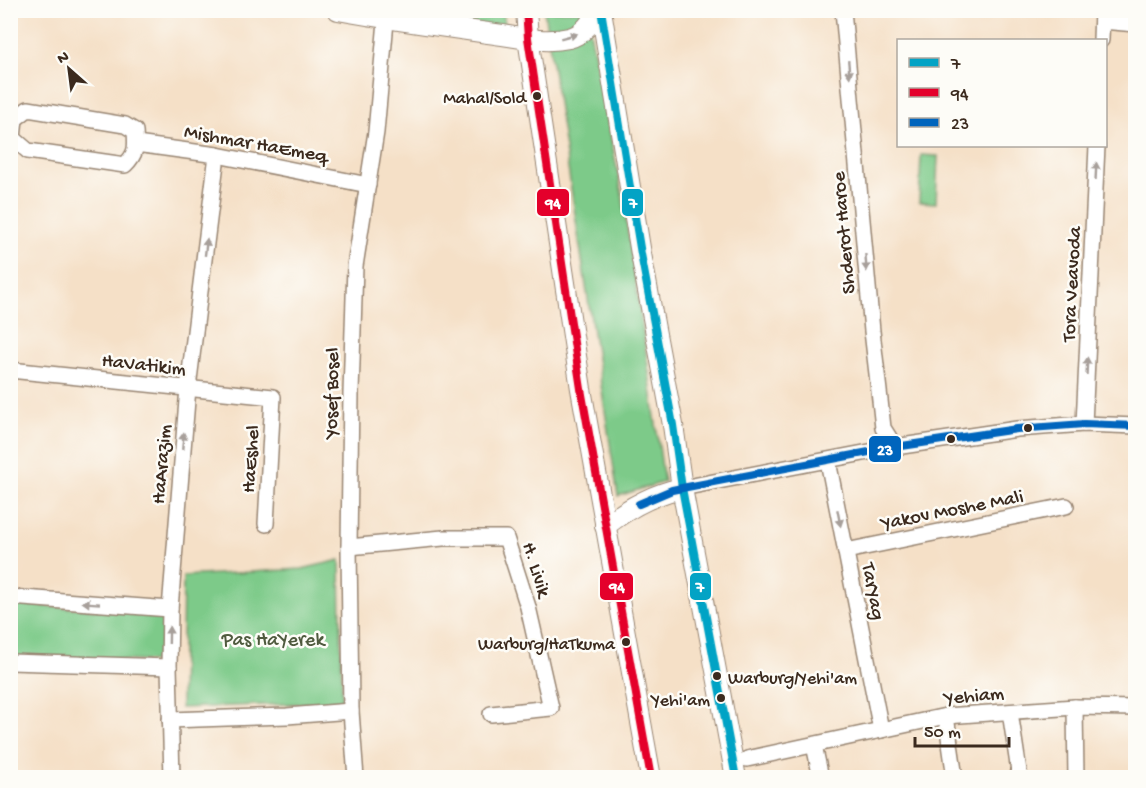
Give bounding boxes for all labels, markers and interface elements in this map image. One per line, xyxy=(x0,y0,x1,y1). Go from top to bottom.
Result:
one-way arrow xyxy=(560,31,578,41)
north arrow xyxy=(39,39,99,99)
legend xyxy=(897,39,1107,147)
text: N xyxy=(55,48,73,70)
text: 7 xyxy=(950,55,961,76)
one-way arrow xyxy=(844,59,854,78)
text: 94 xyxy=(950,85,969,106)
place label: Mahal/Sold xyxy=(443,89,527,110)
marker: Mahal/Sold xyxy=(531,90,543,102)
text: 23 xyxy=(951,115,969,136)
street label: Mishmar HaEmeq xyxy=(182,122,332,170)
one-way arrow xyxy=(1092,161,1101,180)
street label: Shderot Haroe xyxy=(829,170,862,295)
line badge: 94 xyxy=(536,188,570,217)
line badge: 7 xyxy=(621,188,644,217)
text: 94 xyxy=(544,196,561,215)
text: 7 xyxy=(628,196,638,215)
street label: Tora Veavoda xyxy=(1059,225,1088,343)
one-way arrow xyxy=(201,237,210,256)
one-way arrow xyxy=(861,254,871,273)
street label: Yosef Bosel xyxy=(321,347,346,441)
street label: HaVatikim xyxy=(100,351,187,382)
one-way arrow xyxy=(1082,356,1091,375)
unlabelled marker xyxy=(1022,422,1034,434)
street label: HaArazim xyxy=(149,424,178,505)
street label: HaEshel xyxy=(239,425,266,494)
one-way arrow xyxy=(179,431,188,450)
unlabelled marker xyxy=(945,433,957,445)
line badge: 23 xyxy=(868,435,902,463)
text: 23 xyxy=(877,443,893,462)
street label: Yakov Moshe Mali xyxy=(878,486,1026,537)
one-way arrow xyxy=(835,509,844,528)
street label: H. Livik xyxy=(515,540,554,602)
street label: TarYag xyxy=(855,560,888,622)
line badge: 94 xyxy=(599,572,634,601)
line badge: 7 xyxy=(689,572,712,601)
text: 94 xyxy=(608,580,625,599)
text: 7 xyxy=(695,580,705,599)
one-way arrow xyxy=(81,599,100,608)
one-way arrow xyxy=(165,626,174,645)
park label: Pas HaYerek xyxy=(221,630,326,653)
place label: Warburg/HaTkuma xyxy=(478,635,616,656)
marker: Warburg/HaTkuma xyxy=(620,636,632,648)
place label: Warburg/Yehi'am xyxy=(728,669,857,690)
marker: Warburg/Yehi'am xyxy=(711,670,723,682)
street label: Yehiam xyxy=(941,683,1005,712)
place label: Yehi'am xyxy=(649,691,710,712)
marker: Yehi'am xyxy=(715,692,727,704)
scale bar xyxy=(915,710,1010,748)
text: 50 m xyxy=(924,723,961,744)

